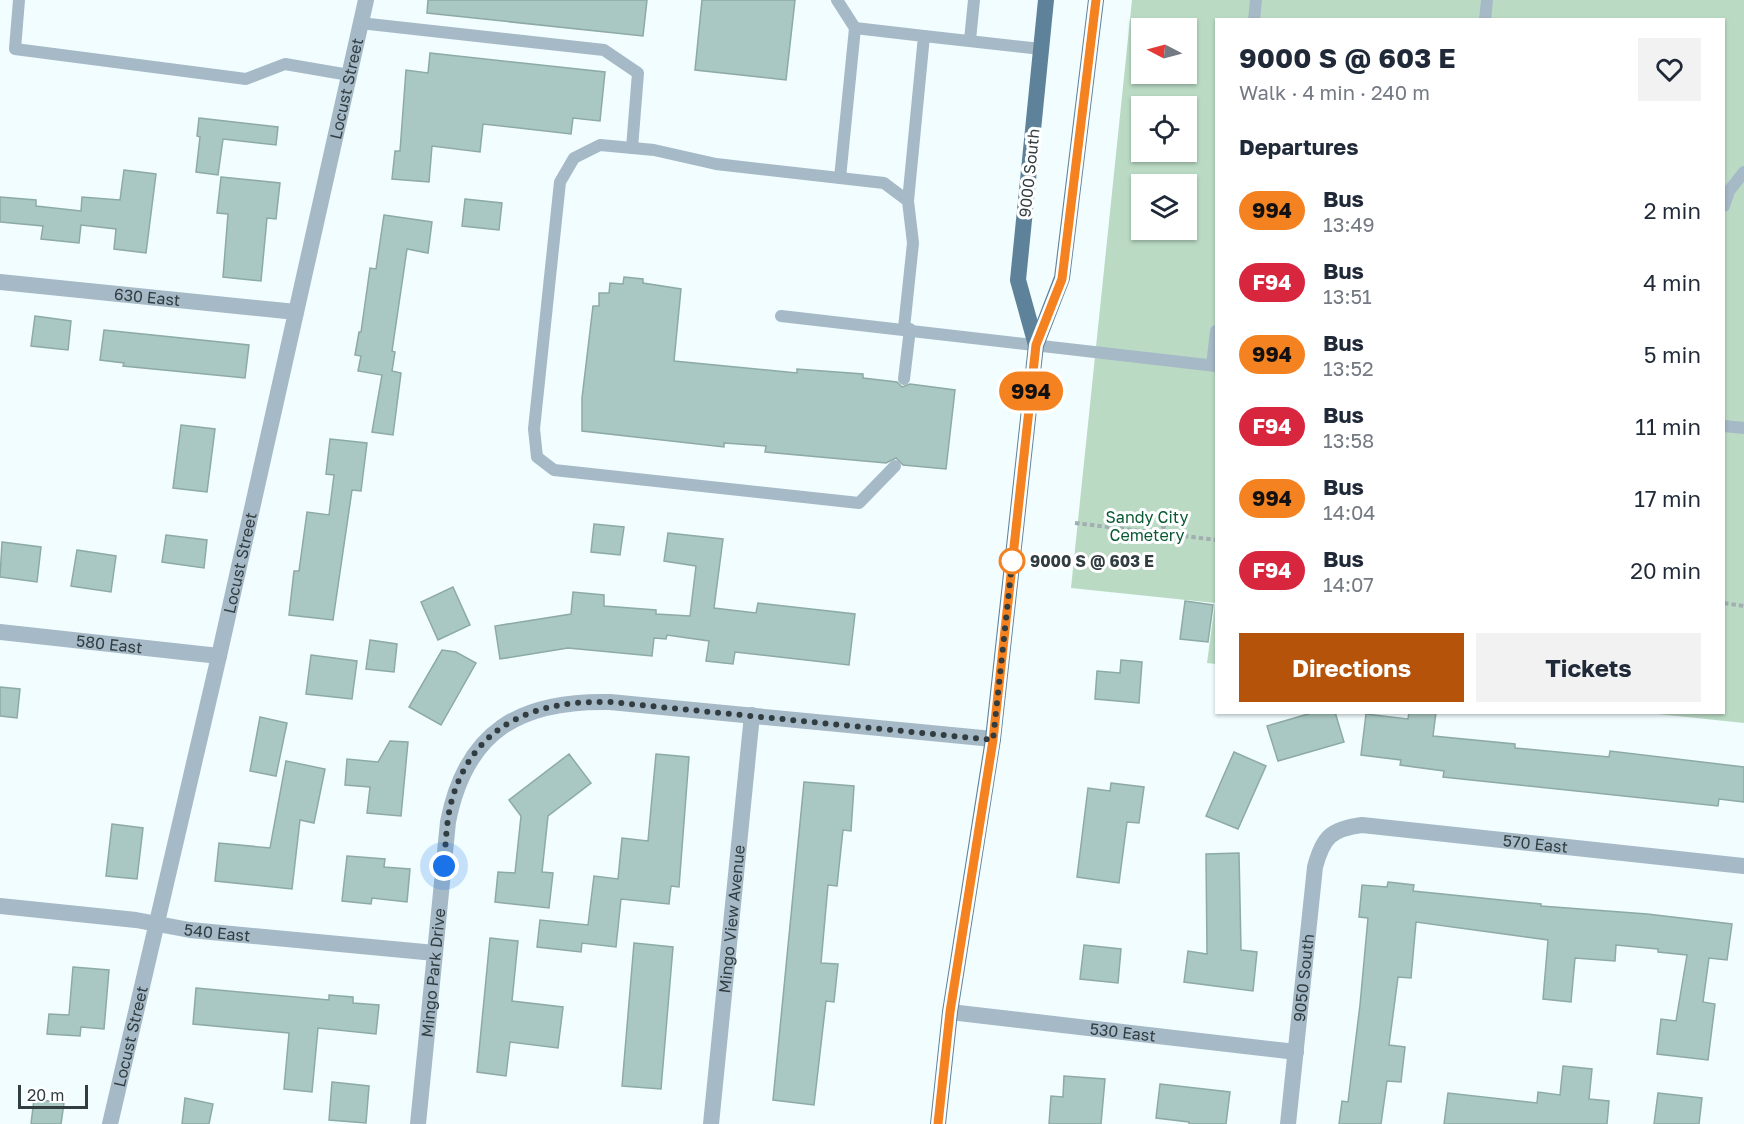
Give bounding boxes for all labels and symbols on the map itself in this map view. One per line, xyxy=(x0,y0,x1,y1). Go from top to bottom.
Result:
north arrow xyxy=(1131,18,1197,84)
street label: Locust Street xyxy=(325,36,367,141)
street label: 9000 South xyxy=(1014,128,1044,218)
street label: 630 East xyxy=(113,284,181,310)
line badge: 994 xyxy=(996,372,1066,410)
park label: Sandy City Cemetery xyxy=(1106,507,1188,545)
street label: Locust Street xyxy=(219,510,261,615)
marker: 9000 S @ 603 E xyxy=(999,548,1025,574)
place label: 9000 S @ 603 E xyxy=(1030,551,1154,571)
street label: 580 East xyxy=(75,630,144,658)
street label: 570 East xyxy=(1502,830,1569,857)
street label: Mingo View Avenue xyxy=(714,844,749,994)
your location xyxy=(429,851,459,881)
street label: Mingo Park Drive xyxy=(417,907,449,1038)
street label: 540 East xyxy=(182,919,251,946)
street label: 9050 South xyxy=(1289,933,1318,1023)
street label: Locust Street xyxy=(109,984,152,1089)
street label: 530 East xyxy=(1089,1018,1157,1046)
scale bar xyxy=(18,1082,88,1110)

